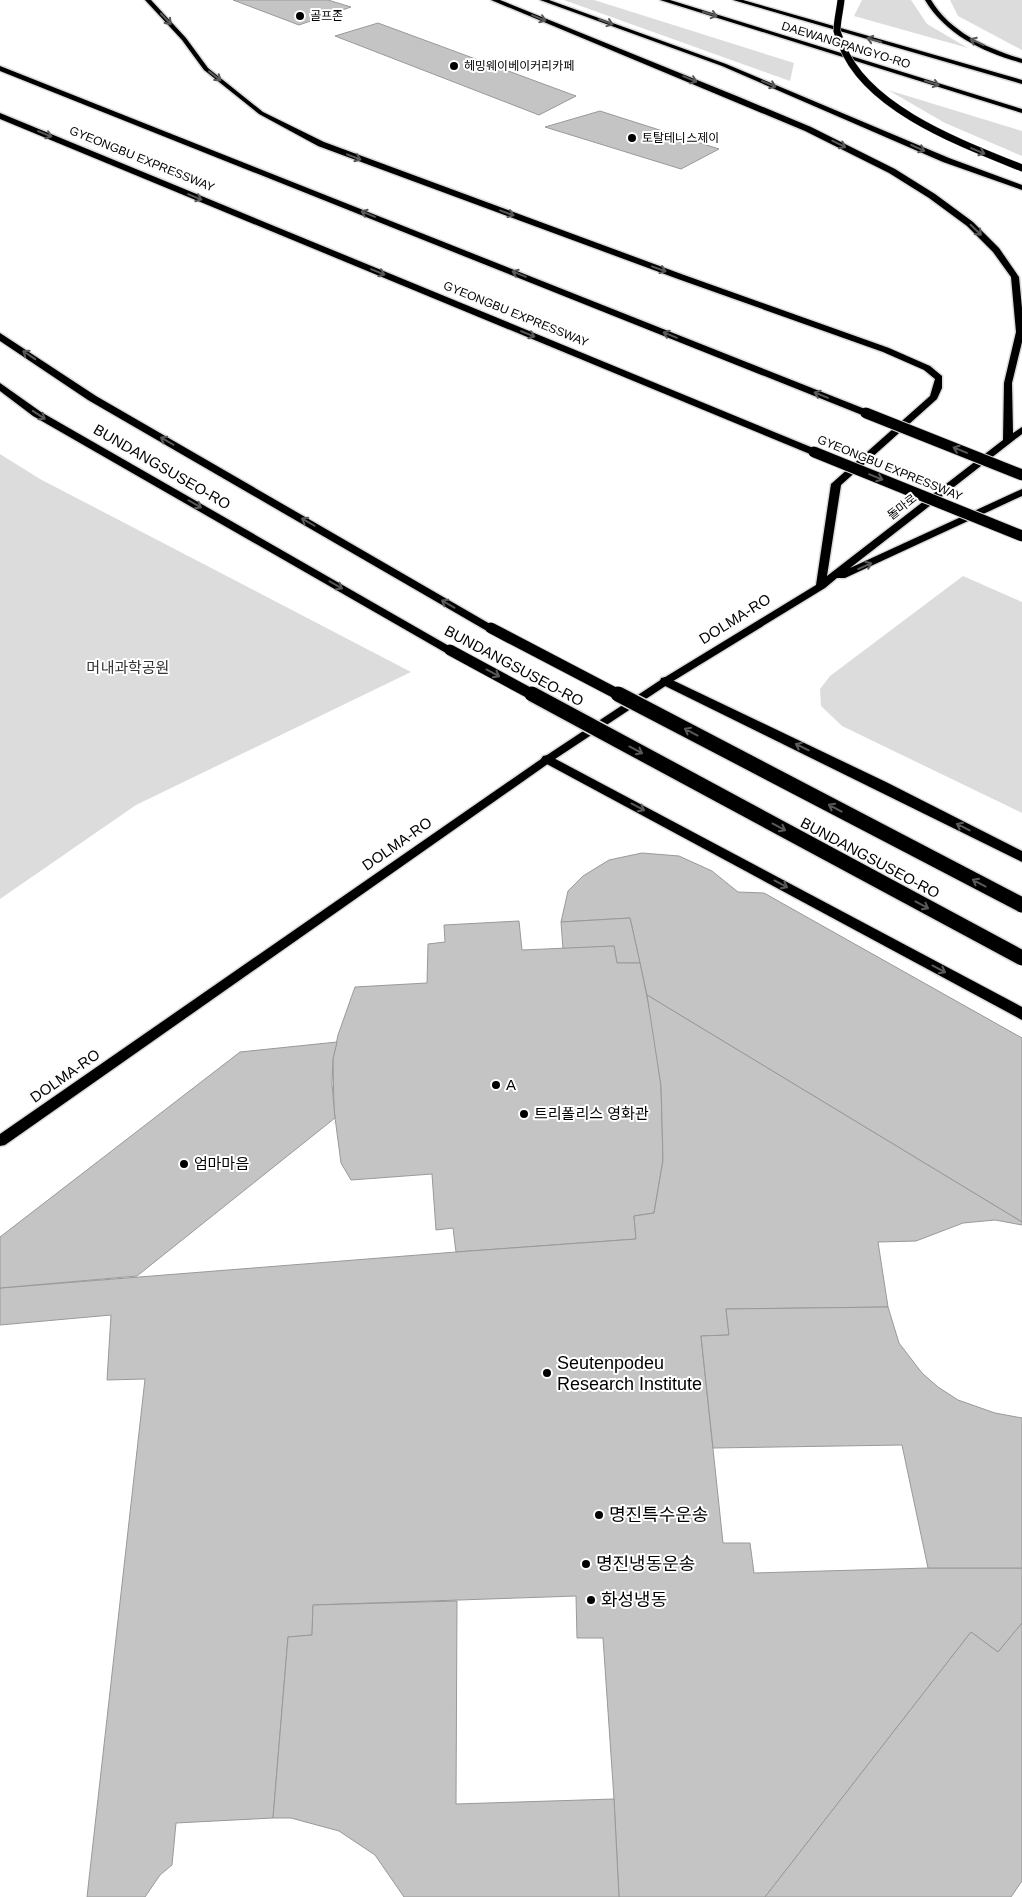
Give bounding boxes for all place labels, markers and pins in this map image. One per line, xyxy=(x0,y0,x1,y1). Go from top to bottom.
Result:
place label: 골프존 xyxy=(310,9,343,23)
marker: 골프존 xyxy=(294,10,306,22)
place label: 헤밍웨이베이커리카페 xyxy=(464,59,574,73)
marker: 헤밍웨이베이커리카페 xyxy=(448,60,460,72)
place label: 토탈테니스제이 xyxy=(642,131,719,145)
marker: 토탈테니스제이 xyxy=(626,132,638,144)
place label: A xyxy=(506,1076,516,1093)
marker: A xyxy=(490,1079,502,1091)
place label: 트리폴리스 영화관 xyxy=(534,1105,649,1122)
marker: 트리폴리스 영화관 xyxy=(518,1108,530,1120)
place label: 엄마마음 xyxy=(194,1155,249,1172)
marker: 엄마마음 xyxy=(178,1158,190,1170)
place label: Seutenpodeu Research Institute xyxy=(557,1353,702,1394)
marker: Seutenpodeu Research Institute xyxy=(541,1367,553,1379)
place label: 명진특수운송 xyxy=(609,1505,708,1525)
marker: 명진특수운송 xyxy=(593,1509,605,1521)
place label: 명진냉동운송 xyxy=(596,1554,695,1574)
marker: 명진냉동운송 xyxy=(580,1558,592,1570)
place label: 화성냉동 xyxy=(601,1590,667,1610)
marker: 화성냉동 xyxy=(585,1594,597,1606)

